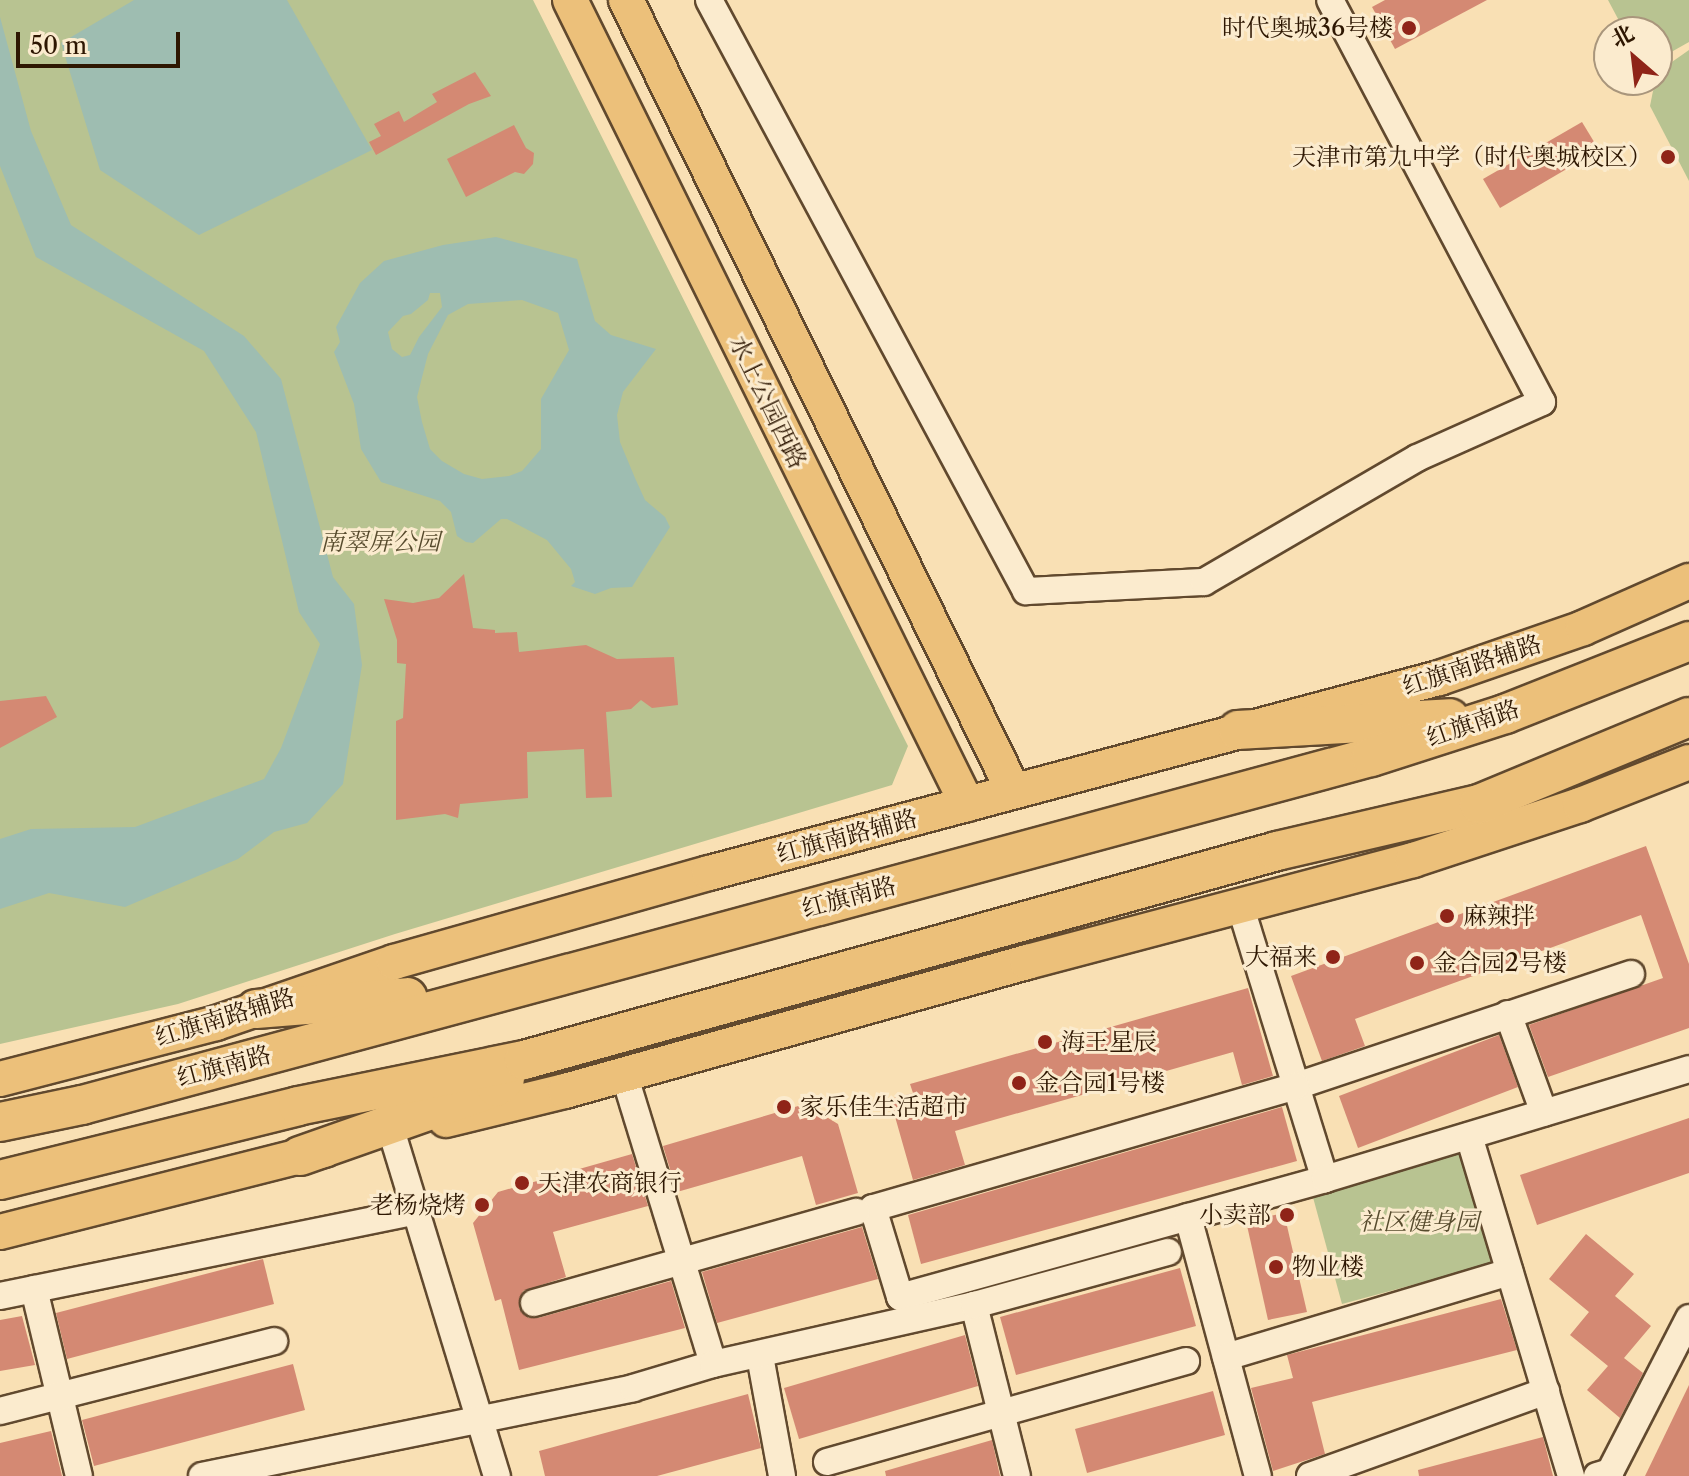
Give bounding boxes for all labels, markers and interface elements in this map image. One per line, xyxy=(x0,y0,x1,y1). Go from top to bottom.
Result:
place label: 时代奥城36号楼 xyxy=(1222,14,1393,42)
scale bar xyxy=(20,16,184,66)
north arrow xyxy=(1593,16,1673,96)
marker: 时代奥城36号楼 xyxy=(1400,19,1418,37)
text: 北 xyxy=(1606,19,1638,53)
text: 50 m xyxy=(30,31,87,60)
place label: 天津市第九中学（时代奥城校区） xyxy=(1292,143,1652,171)
marker: 天津市第九中学（时代奥城校区） xyxy=(1659,148,1677,166)
street label: 水上公园西路 xyxy=(723,331,813,473)
park label: 南翠屏公园 xyxy=(320,528,440,556)
street label: 红旗南路辅路 xyxy=(1399,629,1545,701)
street label: 红旗南路 xyxy=(1423,694,1523,752)
street label: 红旗南路辅路 xyxy=(774,803,920,869)
street label: 红旗南路 xyxy=(799,871,899,923)
place label: 麻辣拌 xyxy=(1463,902,1535,930)
marker: 麻辣拌 xyxy=(1438,907,1456,925)
place label: 大福来 xyxy=(1245,943,1317,971)
marker: 大福来 xyxy=(1324,948,1342,966)
place label: 金合园2号楼 xyxy=(1433,949,1567,977)
marker: 金合园2号楼 xyxy=(1408,954,1426,972)
street label: 红旗南路辅路 xyxy=(152,982,298,1052)
place label: 海王星辰 xyxy=(1061,1028,1157,1056)
marker: 海王星辰 xyxy=(1036,1033,1054,1051)
street label: 红旗南路 xyxy=(174,1040,274,1092)
place label: 金合园1号楼 xyxy=(1035,1069,1165,1097)
marker: 金合园1号楼 xyxy=(1010,1074,1028,1092)
place label: 家乐佳生活超市 xyxy=(800,1093,968,1121)
marker: 家乐佳生活超市 xyxy=(775,1098,793,1116)
place label: 天津农商银行 xyxy=(538,1169,682,1197)
marker: 天津农商银行 xyxy=(513,1174,531,1192)
place label: 老杨烧烤 xyxy=(370,1191,466,1219)
marker: 老杨烧烤 xyxy=(473,1196,491,1214)
place label: 小卖部 xyxy=(1199,1201,1271,1229)
marker: 小卖部 xyxy=(1278,1206,1296,1224)
park label: 社区健身园 xyxy=(1359,1208,1479,1236)
place label: 物业楼 xyxy=(1292,1253,1364,1281)
marker: 物业楼 xyxy=(1267,1258,1285,1276)

